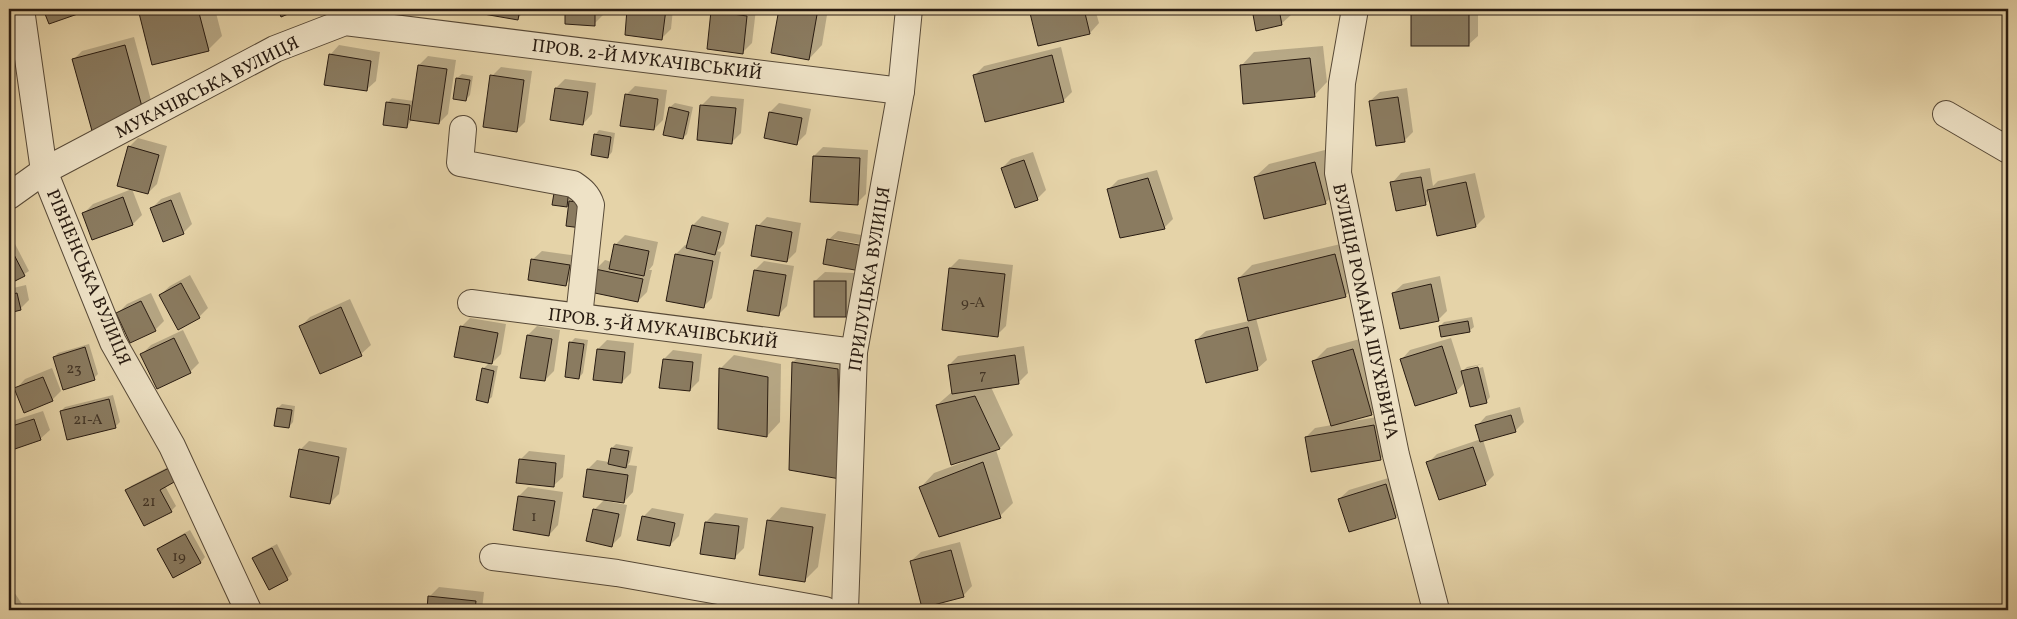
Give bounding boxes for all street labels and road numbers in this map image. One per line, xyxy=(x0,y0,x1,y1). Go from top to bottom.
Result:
street label: МУКАЧІВСЬКА ВУЛИЦЯ xyxy=(111,31,304,146)
street label: ПРОВ. 2-Й МУКАЧІВСЬКИЙ xyxy=(530,34,763,87)
street label: ВУЛИЦЯ РОМАНА ШУХЕВИЧА xyxy=(1325,181,1404,442)
street label: ПРИЛУЦЬКА ВУЛИЦЯ xyxy=(844,185,897,374)
street label: РІВНЕНСЬКА ВУЛИЦЯ xyxy=(39,186,136,370)
street label: ПРОВ. 3-Й МУКАЧІВСЬКИЙ xyxy=(546,303,779,356)

